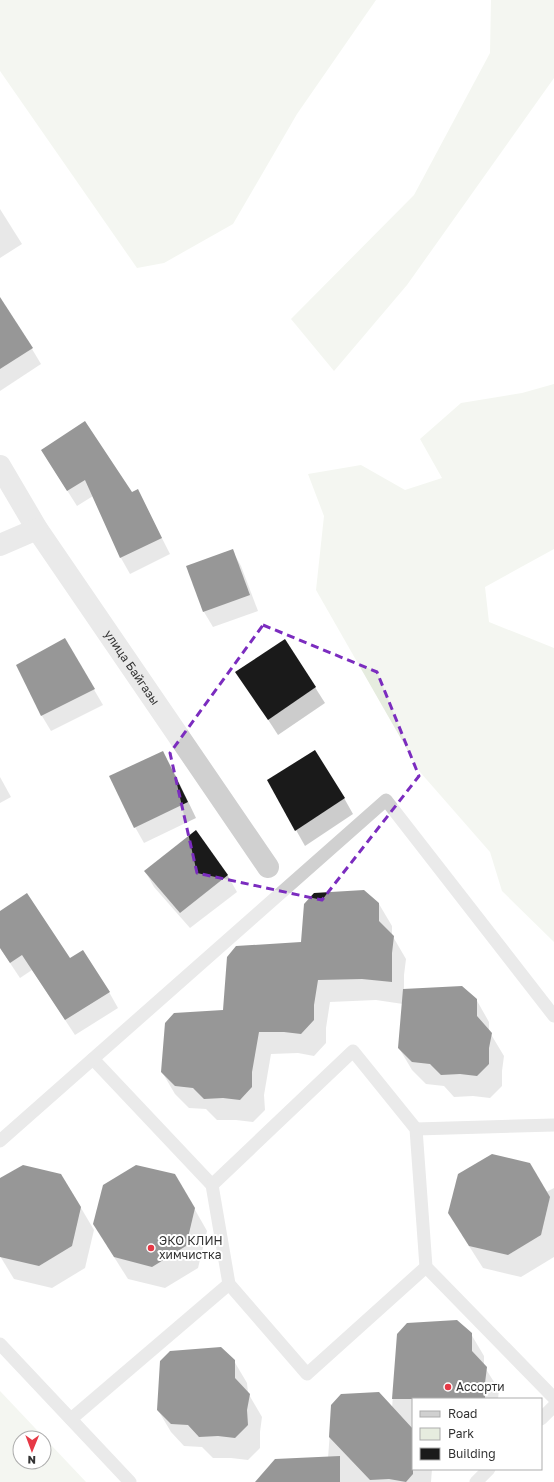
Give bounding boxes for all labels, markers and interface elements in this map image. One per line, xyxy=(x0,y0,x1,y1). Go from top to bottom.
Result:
street label: улица Байгазы xyxy=(101,627,163,708)
place label: ЭКО КЛИН химчистка xyxy=(159,1233,223,1262)
marker: ЭКО КЛИН химчистка xyxy=(146,1243,156,1253)
place label: Ассорти xyxy=(456,1379,505,1394)
marker: Ассорти xyxy=(443,1382,453,1392)
legend xyxy=(412,1398,542,1470)
text: Road xyxy=(448,1406,477,1421)
text: Park xyxy=(448,1426,474,1441)
north arrow xyxy=(12,1430,52,1470)
text: Building xyxy=(448,1446,496,1461)
text: N xyxy=(28,1454,36,1467)

